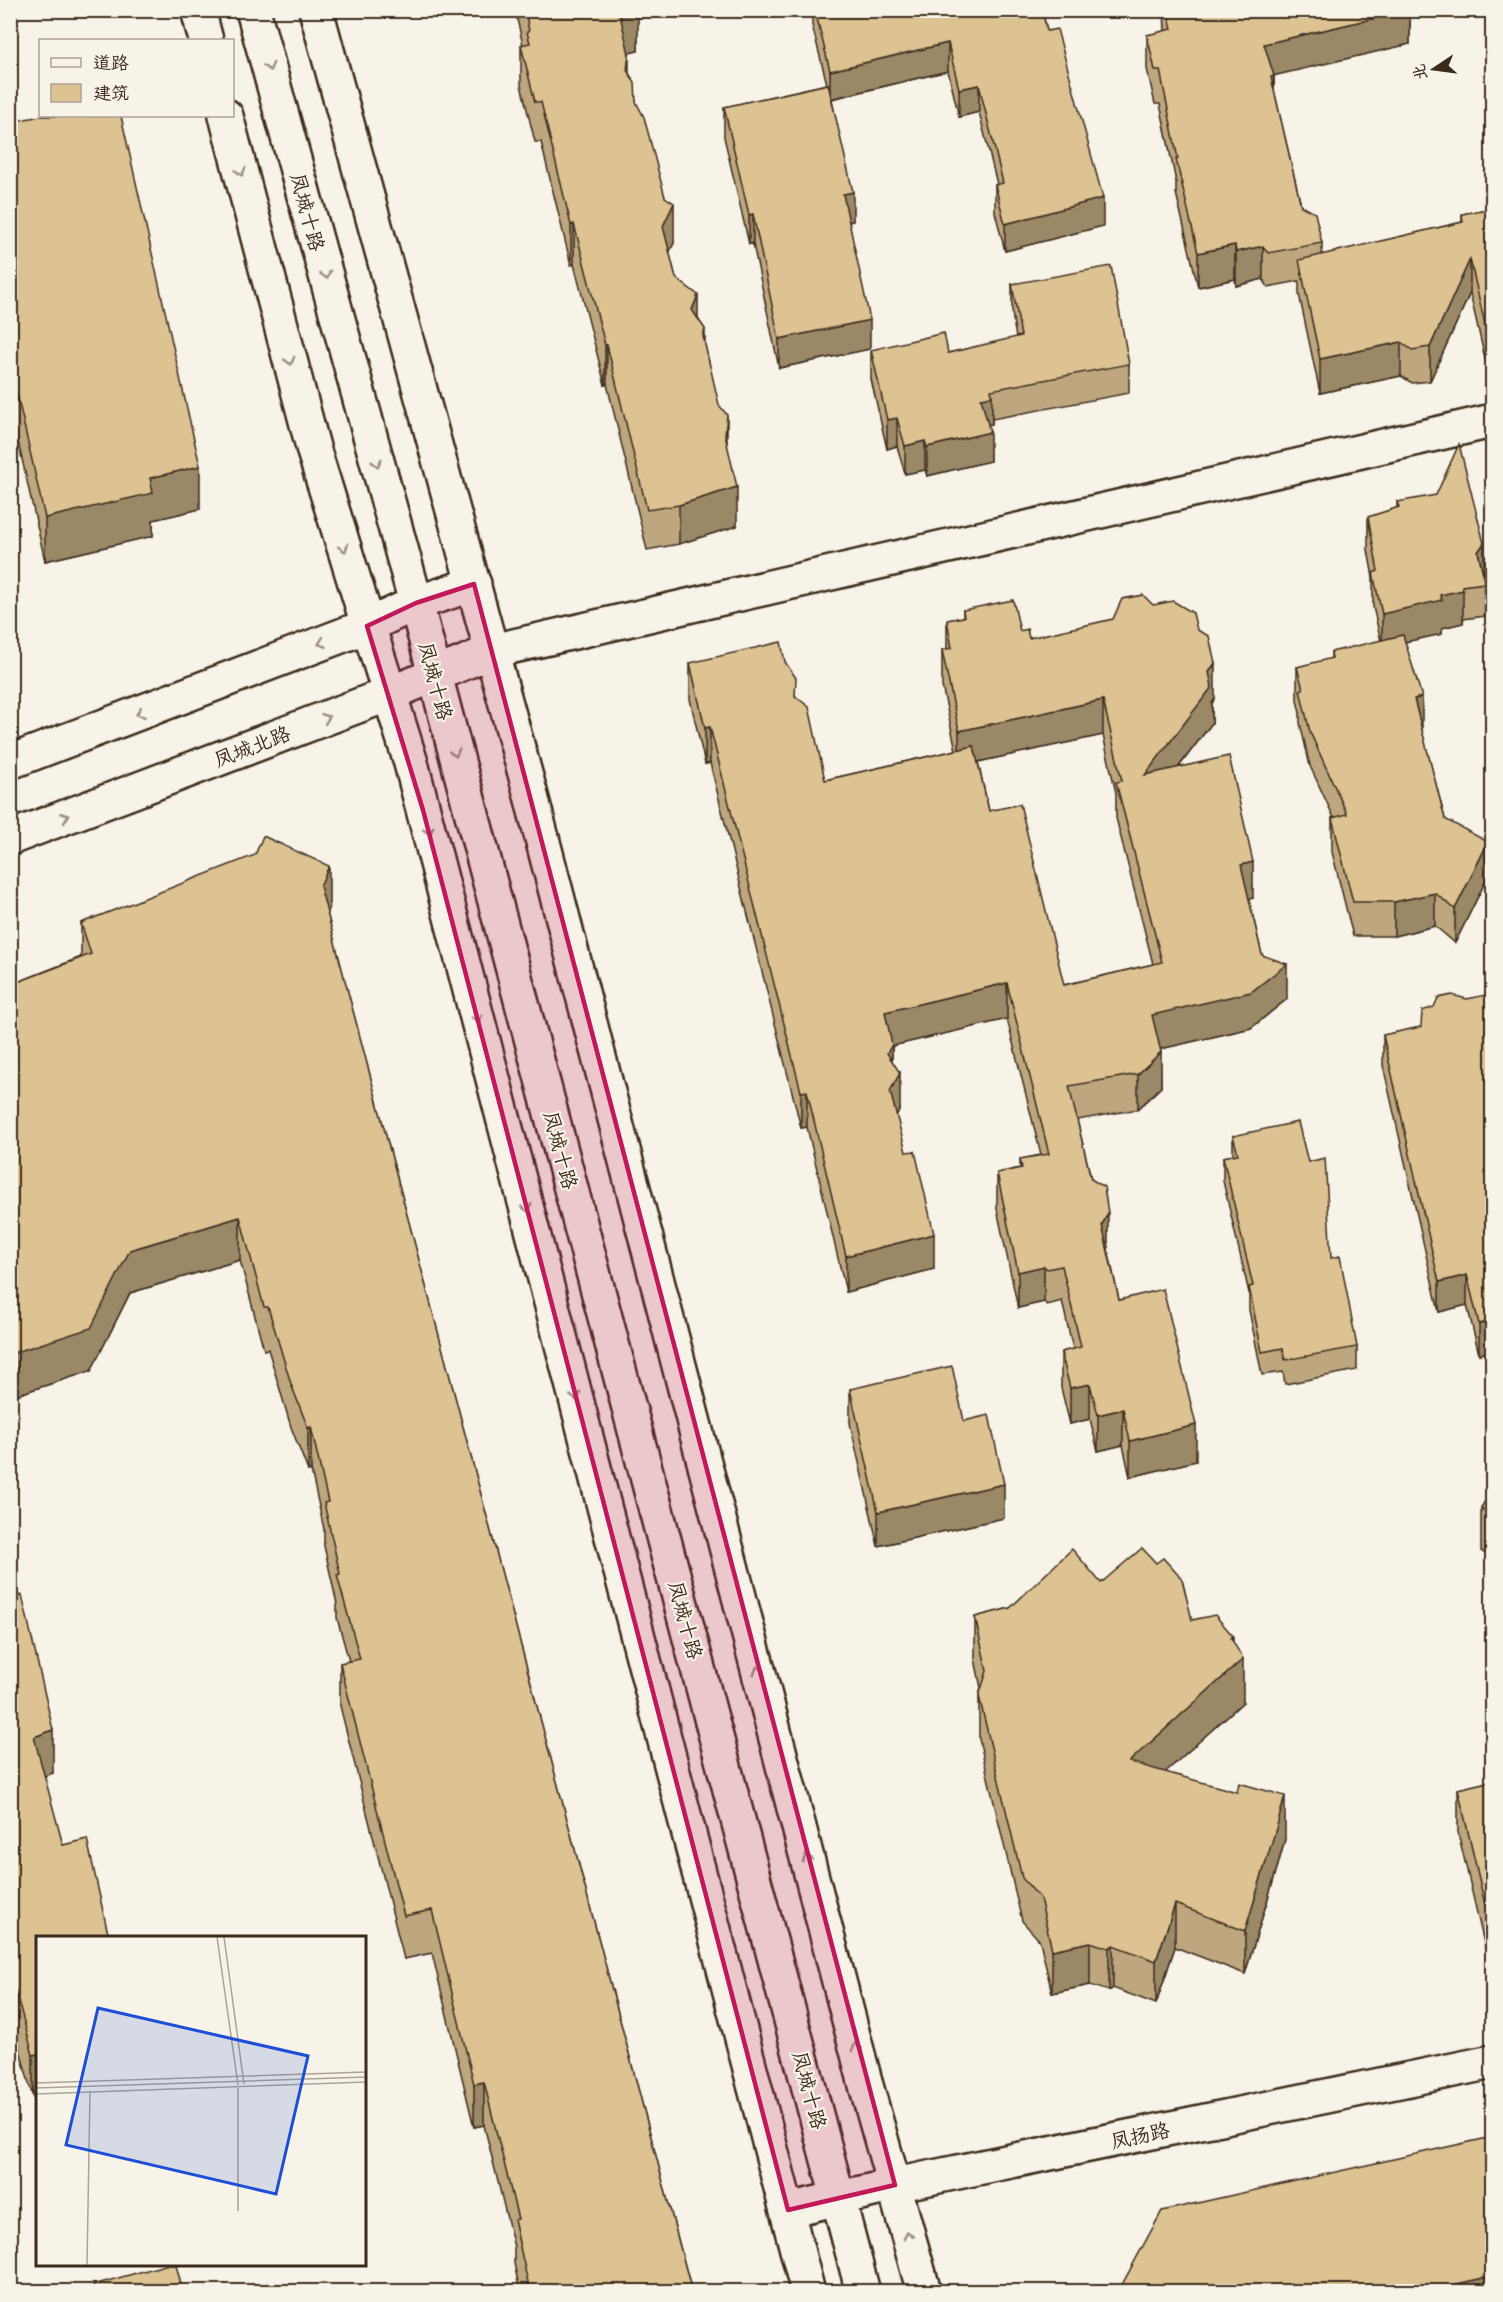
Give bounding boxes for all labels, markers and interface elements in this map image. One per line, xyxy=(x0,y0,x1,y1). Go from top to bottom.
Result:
legend xyxy=(39,39,234,117)
north arrow xyxy=(1404,39,1464,99)
text: 道路 xyxy=(93,50,129,75)
one-way arrow xyxy=(262,61,274,72)
text: 北 xyxy=(1407,62,1432,83)
text: 建筑 xyxy=(93,80,129,105)
one-way arrow xyxy=(233,167,246,177)
street label: 凤城十路 xyxy=(285,170,332,255)
one-way arrow xyxy=(319,269,331,280)
one-way arrow xyxy=(283,355,296,365)
one-way arrow xyxy=(370,458,383,468)
one-way arrow xyxy=(337,542,349,553)
one-way arrow xyxy=(317,636,328,648)
street label: 凤城十路 xyxy=(413,639,460,724)
one-way arrow xyxy=(135,706,146,718)
one-way arrow xyxy=(320,712,331,725)
street label: 凤城北路 xyxy=(210,719,295,773)
one-way arrow xyxy=(448,747,460,758)
one-way arrow xyxy=(59,812,70,824)
one-way arrow xyxy=(422,825,434,836)
one-way arrow xyxy=(471,1014,483,1024)
street label: 凤城十路 xyxy=(538,1108,585,1193)
one-way arrow xyxy=(520,1202,532,1213)
one-way arrow xyxy=(569,1391,581,1402)
street label: 凤城十路 xyxy=(663,1578,710,1663)
one-way arrow xyxy=(753,1665,765,1676)
one-way arrow xyxy=(802,1854,814,1864)
inset map xyxy=(36,1936,366,2266)
one-way arrow xyxy=(851,2042,864,2052)
street label: 凤城十路 xyxy=(787,2048,834,2133)
street label: 凤扬路 xyxy=(1108,2115,1173,2154)
one-way arrow xyxy=(903,2230,916,2240)

